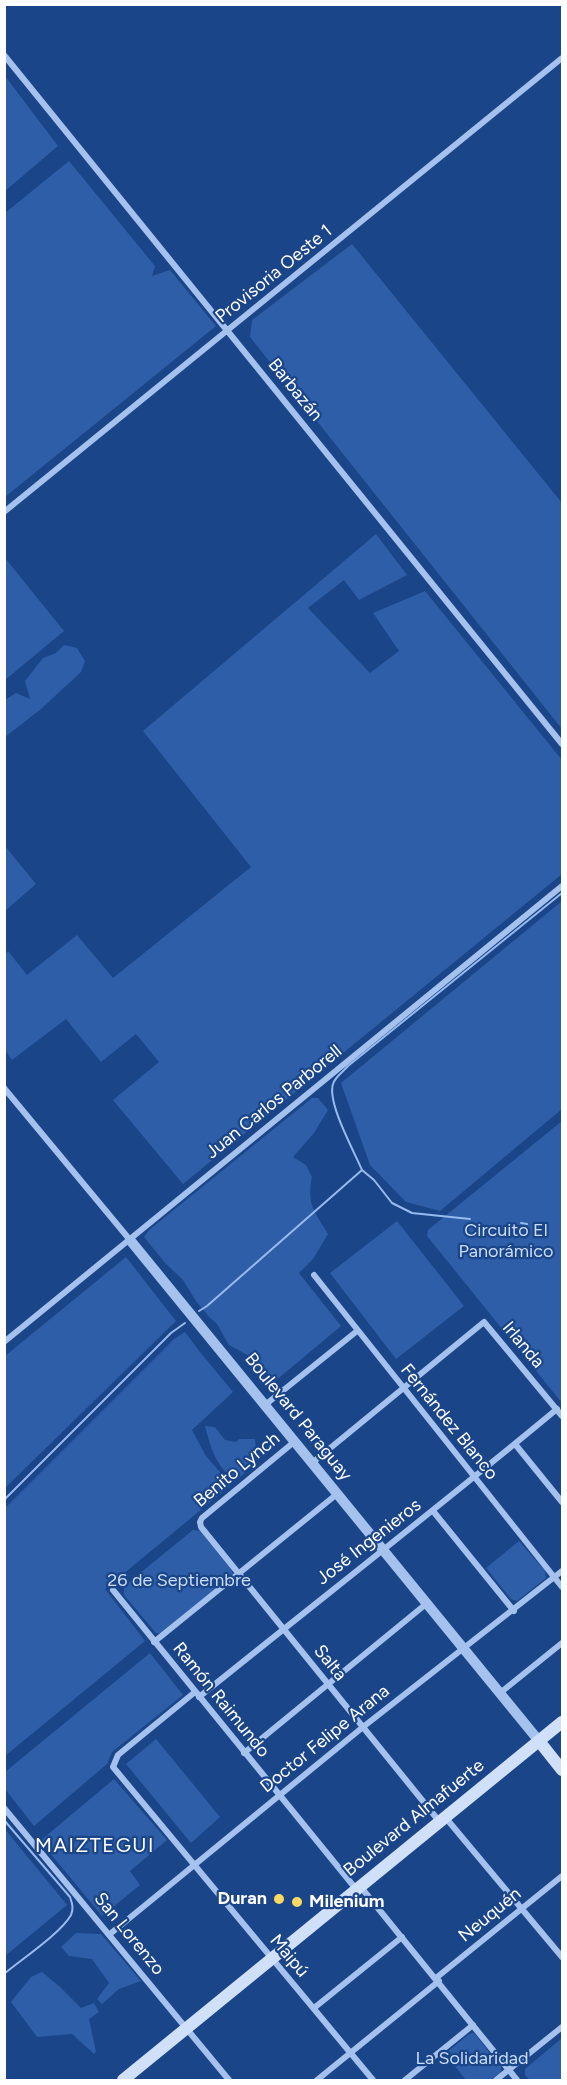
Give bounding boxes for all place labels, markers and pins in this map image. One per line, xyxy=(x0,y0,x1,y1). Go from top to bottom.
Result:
place label: Duran xyxy=(218,1888,267,1910)
place label: Milenium xyxy=(309,1891,384,1913)
marker: Duran xyxy=(272,1892,286,1906)
marker: Milenium xyxy=(290,1895,304,1909)

